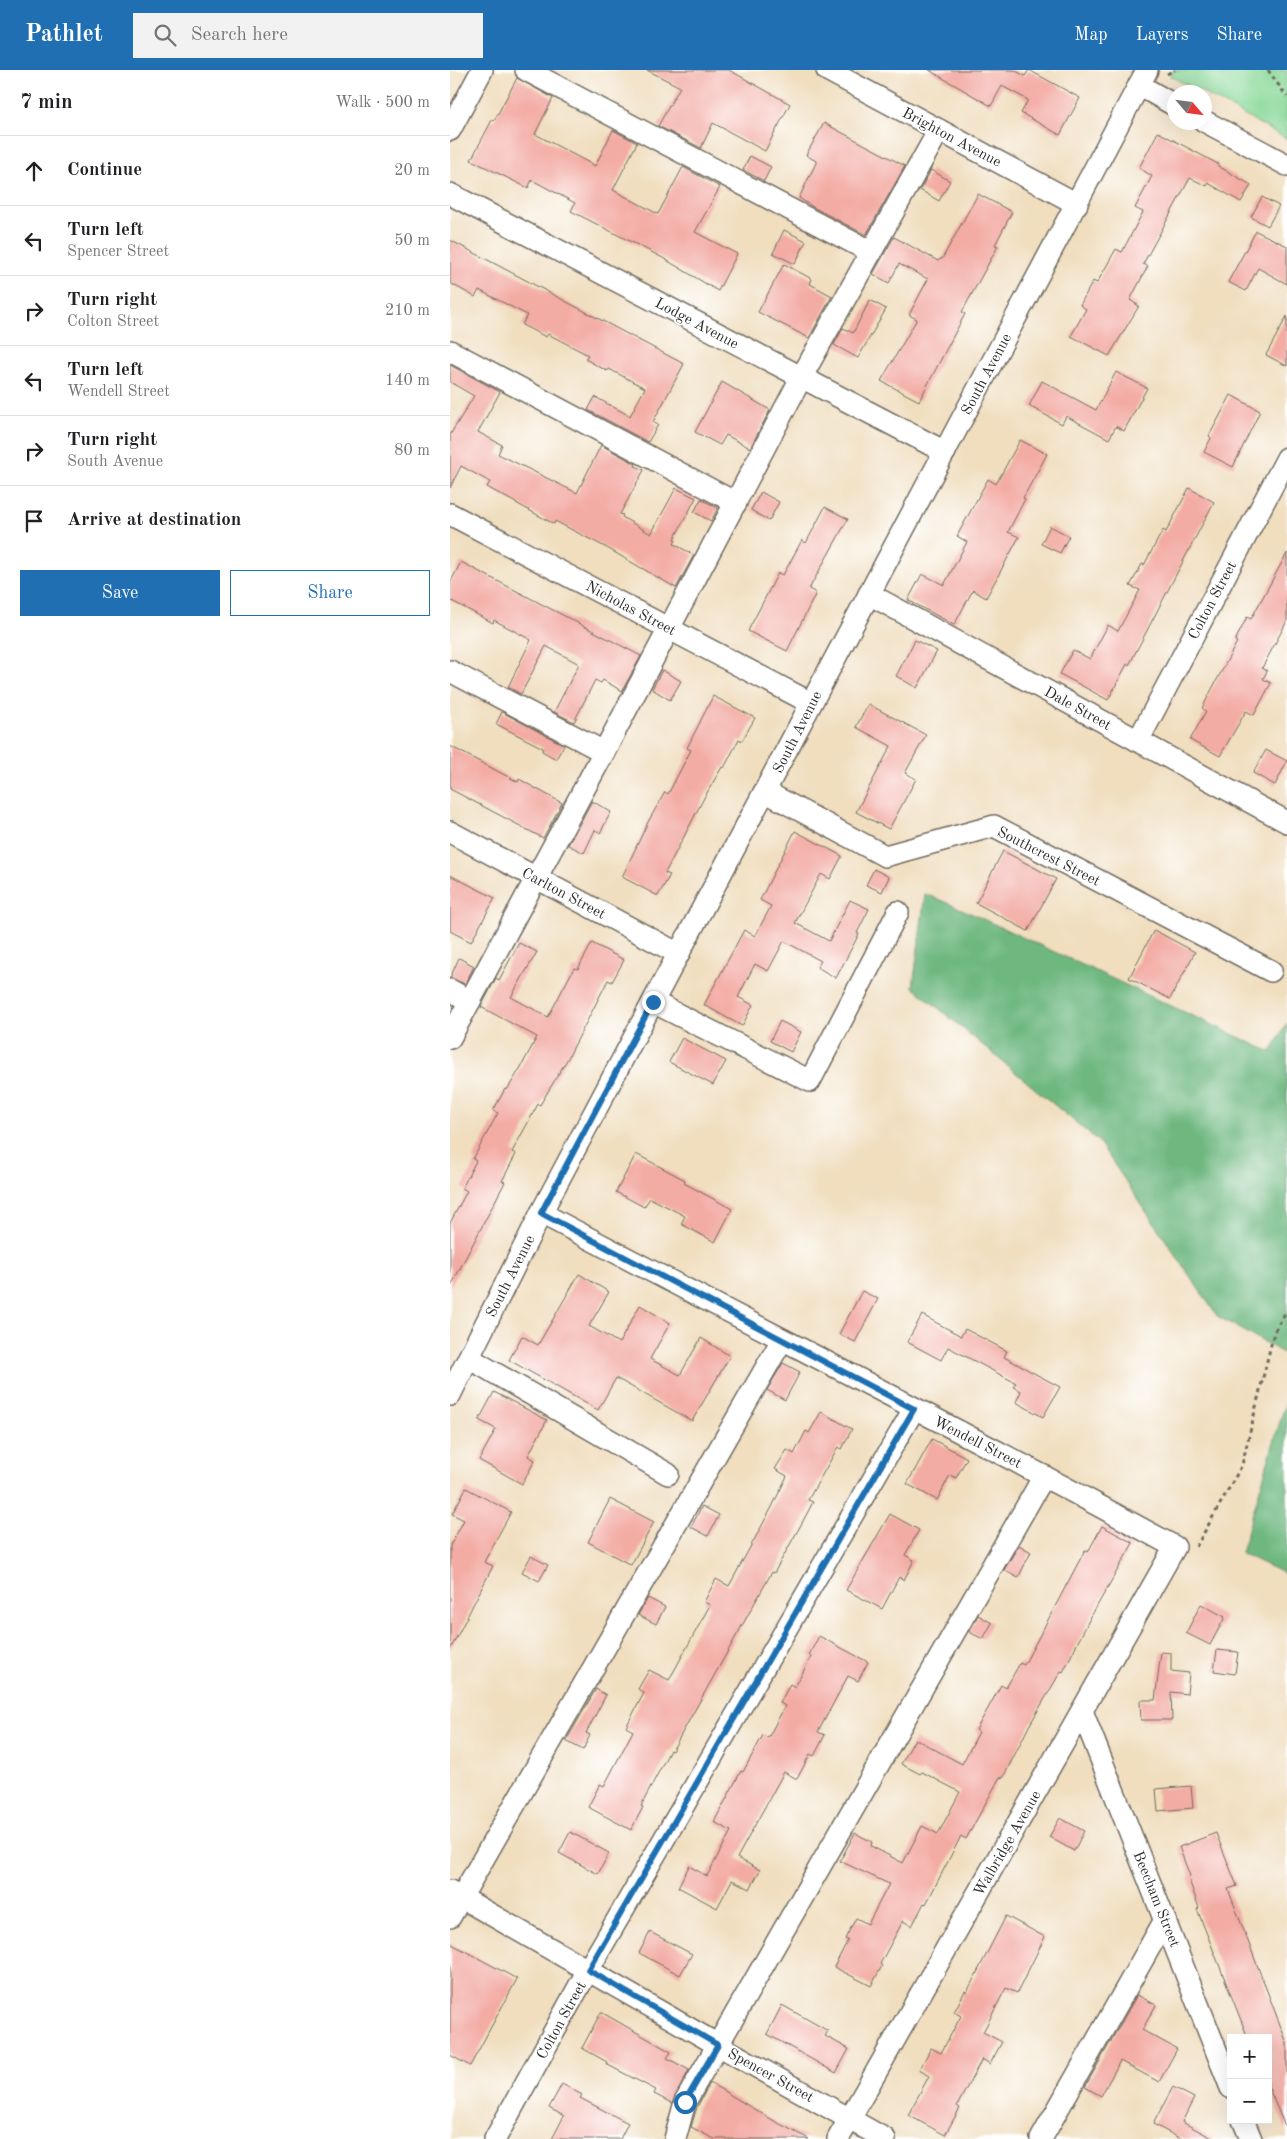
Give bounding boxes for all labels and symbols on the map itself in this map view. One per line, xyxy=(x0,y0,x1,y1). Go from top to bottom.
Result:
north arrow xyxy=(1167,85,1212,130)
street label: Brighton Avenue xyxy=(899,106,1003,171)
street label: Lodge Avenue xyxy=(652,296,741,353)
street label: South Avenue xyxy=(960,331,1015,418)
street label: Colton Street xyxy=(1186,559,1240,642)
street label: Nicholas Street xyxy=(583,579,678,639)
street label: Dale Street xyxy=(1041,685,1113,734)
street label: South Avenue xyxy=(771,689,825,776)
street label: Southcrest Street xyxy=(994,825,1102,890)
street label: Carlton Street xyxy=(519,866,608,923)
route end xyxy=(642,991,665,1014)
street label: South Avenue xyxy=(484,1233,538,1320)
street label: Wendell Street xyxy=(931,1415,1024,1472)
street label: Walbridge Avenue xyxy=(972,1788,1045,1899)
street label: Beecham Street xyxy=(1130,1849,1182,1950)
street label: Colton Street xyxy=(535,1979,590,2062)
street label: Spencer Street xyxy=(725,2047,816,2106)
route start xyxy=(674,2091,697,2114)

